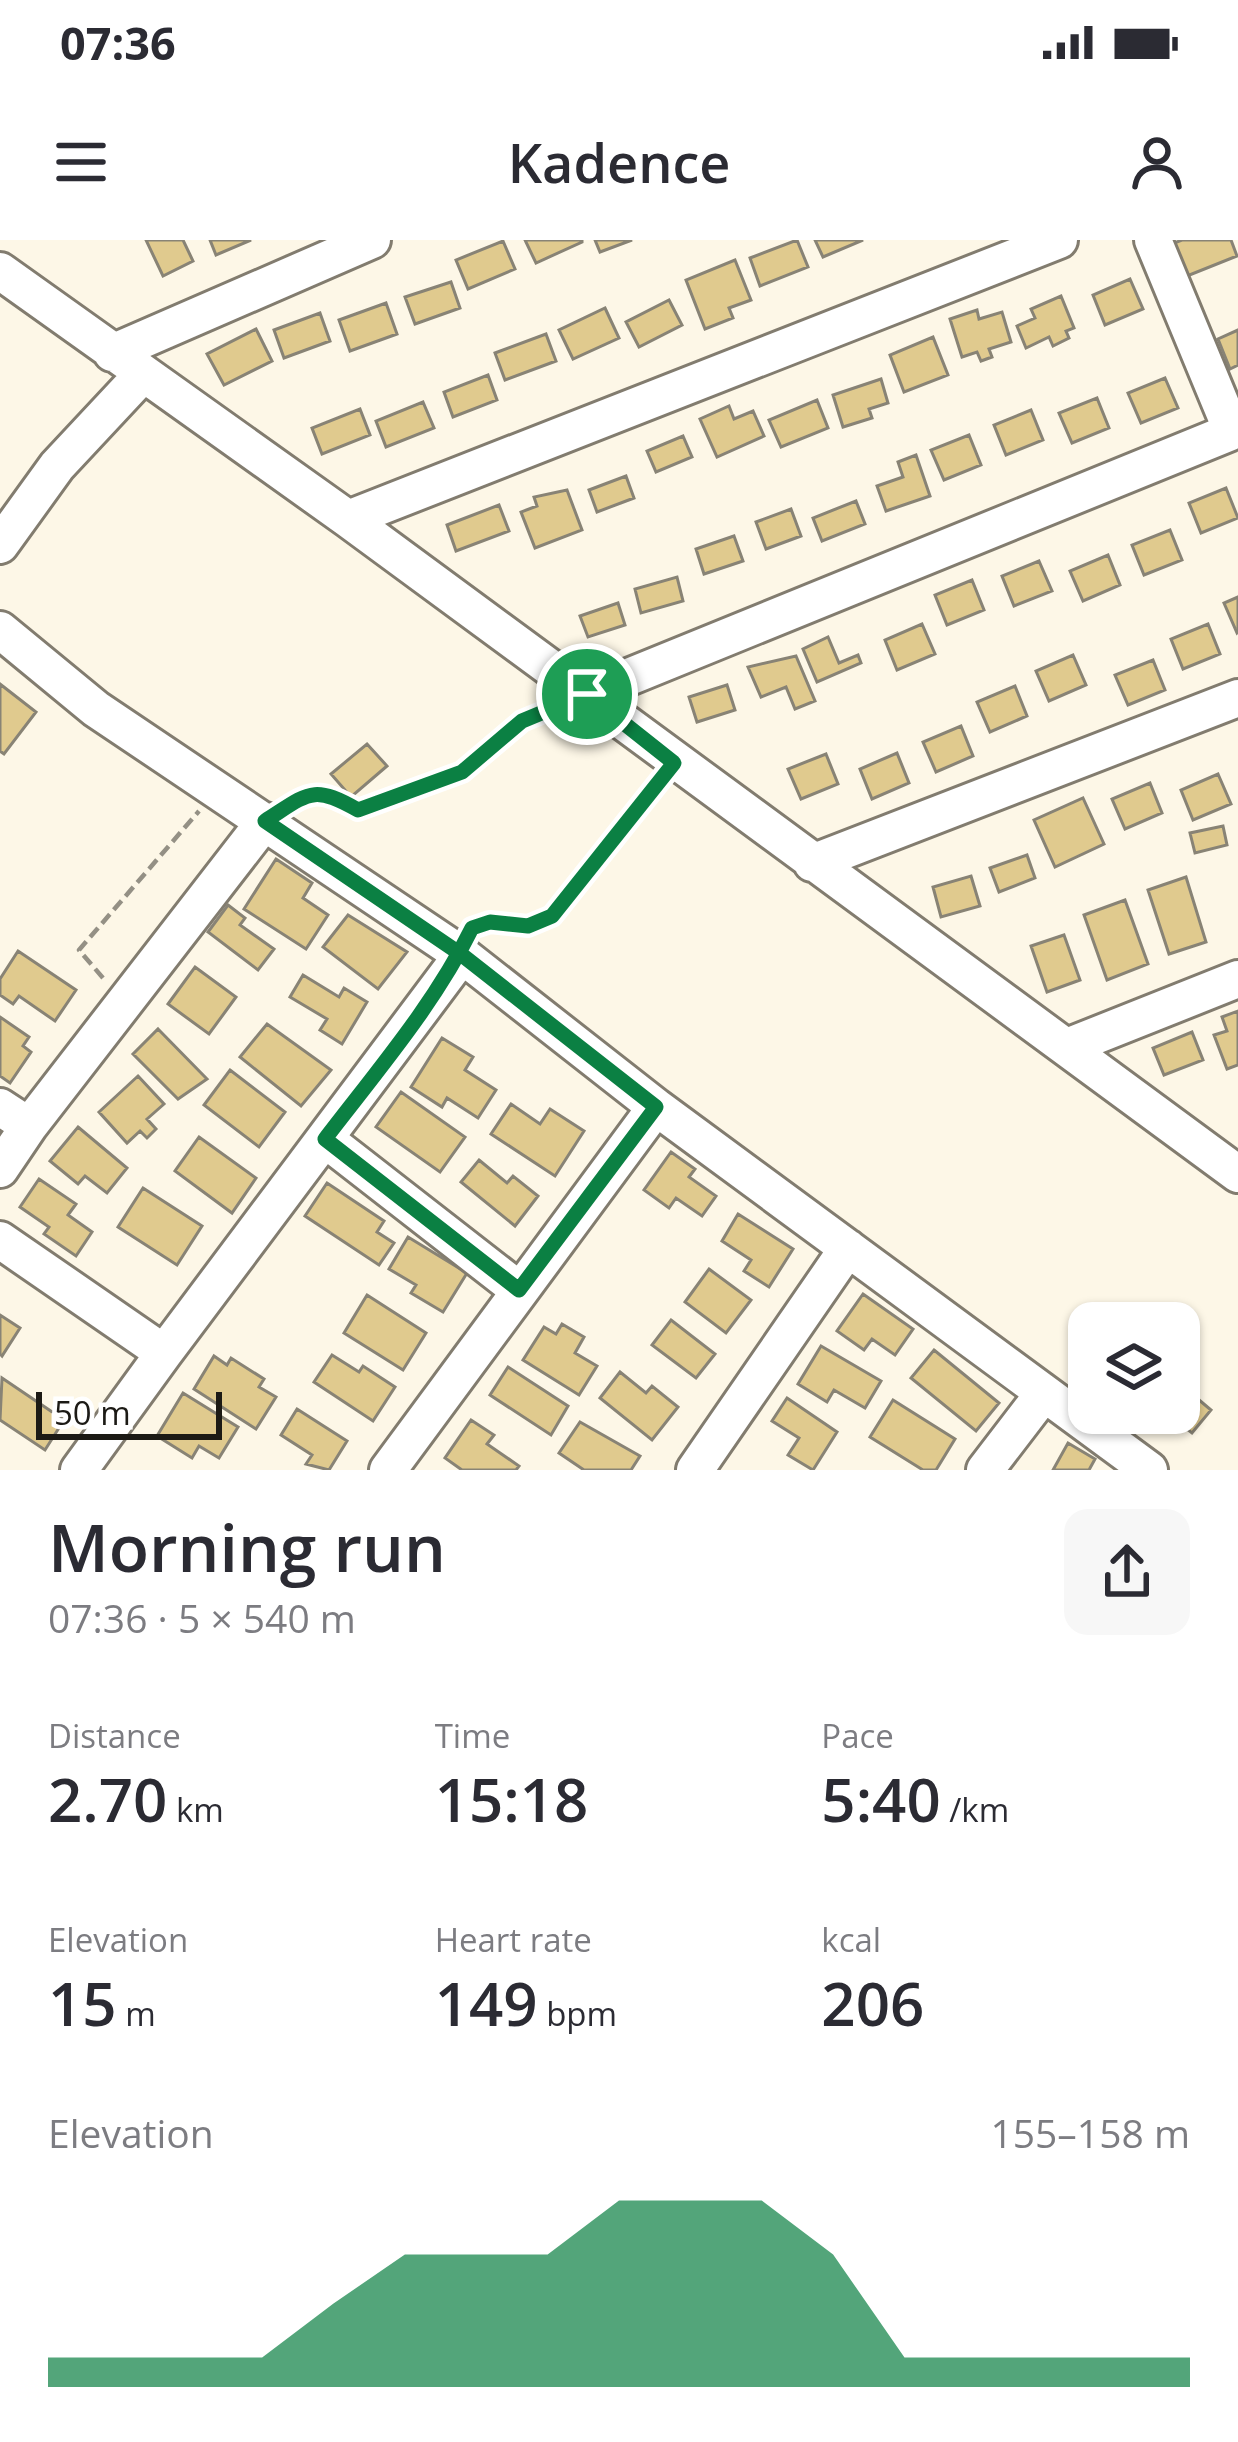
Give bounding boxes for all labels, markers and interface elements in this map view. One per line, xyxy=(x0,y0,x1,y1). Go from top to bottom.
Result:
text: 07:36 xyxy=(60,12,176,73)
text: Kadence xyxy=(508,125,730,199)
icon: menu xyxy=(48,129,114,195)
icon: person xyxy=(1124,129,1190,195)
pin xyxy=(536,643,638,745)
icon: arrive xyxy=(554,661,620,727)
map controls xyxy=(1068,1302,1200,1434)
button: layers xyxy=(1068,1302,1200,1434)
scale bar xyxy=(36,1386,222,1439)
text: 50 m xyxy=(54,1390,131,1435)
text: Morning run xyxy=(48,1501,446,1591)
button: share xyxy=(1064,1509,1190,1635)
text: 07:36 · 5 × 540 m xyxy=(48,1591,356,1644)
text: Distance xyxy=(48,1713,181,1758)
text: Time xyxy=(435,1713,510,1758)
text: Pace xyxy=(821,1713,894,1758)
text: 2.70 xyxy=(48,1758,167,1840)
text: 15:18 xyxy=(435,1758,588,1840)
text: 5:40 xyxy=(821,1758,941,1840)
text: km xyxy=(167,1787,224,1832)
text: /km xyxy=(941,1787,1009,1832)
text: Elevation xyxy=(48,1917,188,1962)
text: Heart rate xyxy=(435,1917,592,1962)
text: kcal xyxy=(821,1917,881,1962)
text: 15 xyxy=(48,1962,117,2044)
text: 149 xyxy=(435,1962,538,2044)
text: 206 xyxy=(821,1962,924,2044)
text: m xyxy=(117,1991,156,2036)
text: bpm xyxy=(538,1991,617,2036)
text: Elevation xyxy=(48,2106,214,2159)
text: 155–158 m xyxy=(990,2106,1190,2159)

